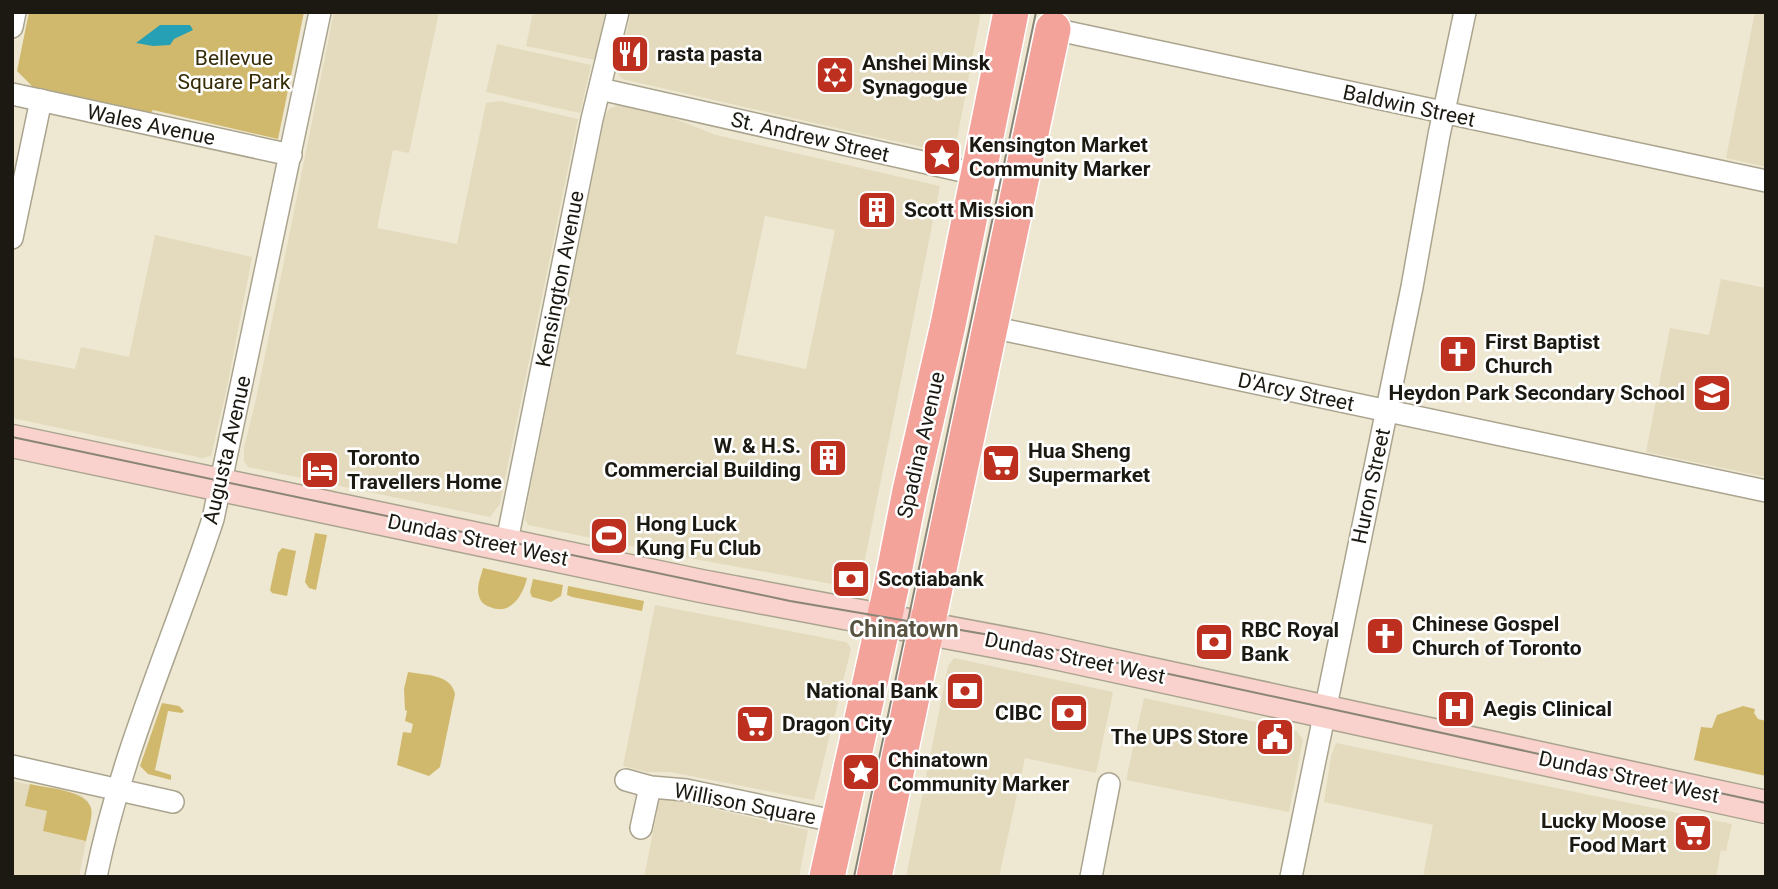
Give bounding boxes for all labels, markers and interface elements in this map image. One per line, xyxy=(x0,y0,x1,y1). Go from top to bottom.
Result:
restaurant icon: rasta pasta xyxy=(609,33,651,75)
place label: rasta pasta xyxy=(657,42,762,66)
park label: Bellevue Square Park xyxy=(178,46,291,94)
place label: Anshei Minsk Synagogue xyxy=(862,51,991,99)
synagogue icon: Anshei Minsk Synagogue xyxy=(814,54,856,96)
street label: Baldwin Street xyxy=(1341,80,1477,132)
street label: Wales Avenue xyxy=(85,100,217,150)
street label: St. Andrew Street xyxy=(729,107,892,167)
place label: Kensington Market Community Marker xyxy=(969,133,1151,181)
place icon: Kensington Market Community Marker xyxy=(921,136,963,178)
street label: Kensington Avenue xyxy=(531,189,589,369)
building icon: Scott Mission xyxy=(856,189,898,231)
place label: Scott Mission xyxy=(904,198,1034,222)
place label: First Baptist Church xyxy=(1485,330,1600,378)
church icon: First Baptist Church xyxy=(1437,333,1479,375)
street label: D'Arcy Street xyxy=(1236,368,1357,416)
street label: Spadina Avenue xyxy=(892,369,950,521)
school or university icon: Heydon Park Secondary School xyxy=(1691,372,1733,414)
street label: Augusta Avenue xyxy=(198,373,256,527)
place label: Heydon Park Secondary School xyxy=(1389,381,1685,405)
street label: Huron Street xyxy=(1347,426,1395,546)
place label: W. & H.S. Commercial Building xyxy=(604,434,801,482)
building icon: W. & H.S. Commercial Building xyxy=(807,437,849,479)
place label: Hua Sheng Supermarket xyxy=(1028,439,1150,487)
supermarket icon: Hua Sheng Supermarket xyxy=(980,442,1022,484)
place label: Toronto Travellers Home xyxy=(347,446,502,494)
hotel icon: Toronto Travellers Home xyxy=(299,449,341,491)
street label: Dundas Street West xyxy=(385,509,571,571)
place label: Hong Luck Kung Fu Club xyxy=(636,512,761,560)
sports icon: Hong Luck Kung Fu Club xyxy=(588,515,630,557)
bank icon: Scotiabank xyxy=(830,558,872,600)
place label: Scotiabank xyxy=(878,567,984,591)
place label: Chinese Gospel Church of Toronto xyxy=(1412,612,1582,660)
church icon: Chinese Gospel Church of Toronto xyxy=(1364,615,1406,657)
district label: Chinatown xyxy=(849,616,959,643)
place label: RBC Royal Bank xyxy=(1241,618,1339,666)
bank icon: RBC Royal Bank xyxy=(1193,621,1235,663)
street label: Dundas Street West xyxy=(982,627,1168,689)
bank icon: National Bank xyxy=(944,670,986,712)
place label: National Bank xyxy=(806,679,939,703)
hospital icon: Aegis Clinical xyxy=(1435,688,1477,730)
bank icon: CIBC xyxy=(1048,692,1090,734)
place label: Aegis Clinical xyxy=(1483,697,1612,721)
place label: CIBC xyxy=(995,701,1042,725)
supermarket icon: Dragon City xyxy=(734,703,776,745)
place label: Dragon City xyxy=(782,712,892,736)
public building icon: The UPS Store xyxy=(1254,716,1296,758)
place label: The UPS Store xyxy=(1111,725,1248,749)
street label: Dundas Street West xyxy=(1536,746,1722,808)
place label: Chinatown Community Marker xyxy=(888,748,1070,796)
place icon: Chinatown Community Marker xyxy=(840,751,882,793)
street label: Willison Square xyxy=(672,778,818,830)
place label: Lucky Moose Food Mart xyxy=(1541,809,1666,857)
supermarket icon: Lucky Moose Food Mart xyxy=(1672,812,1714,854)

